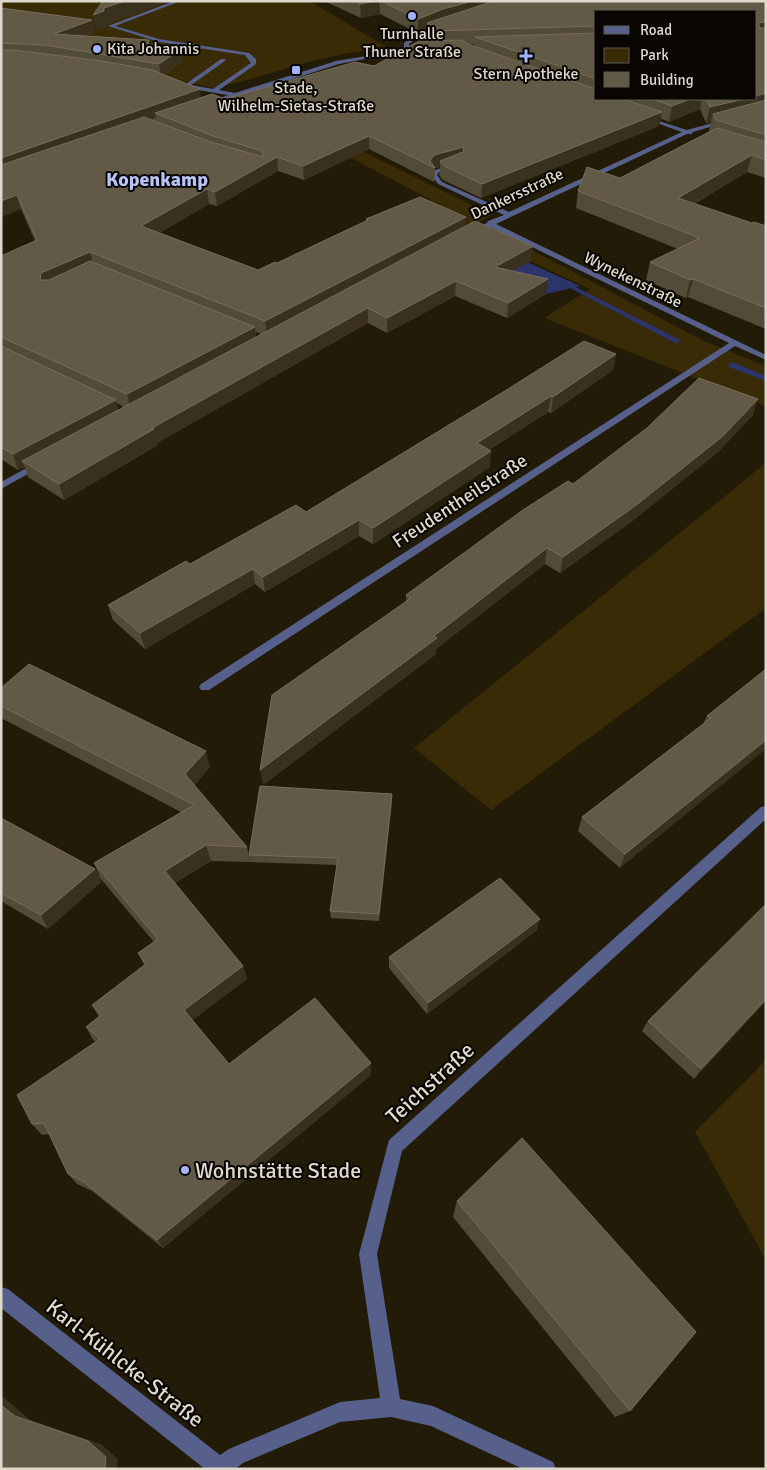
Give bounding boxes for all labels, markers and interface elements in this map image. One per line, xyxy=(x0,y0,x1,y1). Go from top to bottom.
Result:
marker: Turnhalle Thuner Straße xyxy=(406,10,418,22)
legend xyxy=(594,10,757,100)
text: Road xyxy=(640,21,672,39)
place label: Turnhalle Thuner Straße xyxy=(363,24,461,62)
place label: Kita Johannis xyxy=(107,39,199,59)
marker: Kita Johannis xyxy=(91,43,103,55)
text: Park xyxy=(640,46,669,64)
marker: Stern Apotheke xyxy=(520,50,532,62)
marker: Stade, Wilhelm-Sietas-Straße xyxy=(290,64,302,76)
place label: Stern Apotheke xyxy=(474,64,578,84)
text: Building xyxy=(640,71,694,89)
place label: Stade, Wilhelm-Sietas-Straße xyxy=(218,78,374,116)
street label: Dankersstraße xyxy=(467,164,567,224)
district label: Kopenkamp xyxy=(106,167,208,192)
street label: Wynekenstraße xyxy=(581,248,685,312)
street label: Freudentheilstraße xyxy=(388,448,532,554)
street label: Teichstraße xyxy=(380,1036,480,1130)
place label: Wohnstätte Stade xyxy=(195,1157,361,1184)
marker: Wohnstätte Stade xyxy=(179,1164,191,1176)
street label: Karl-Kühlcke-Straße xyxy=(41,1293,209,1433)

